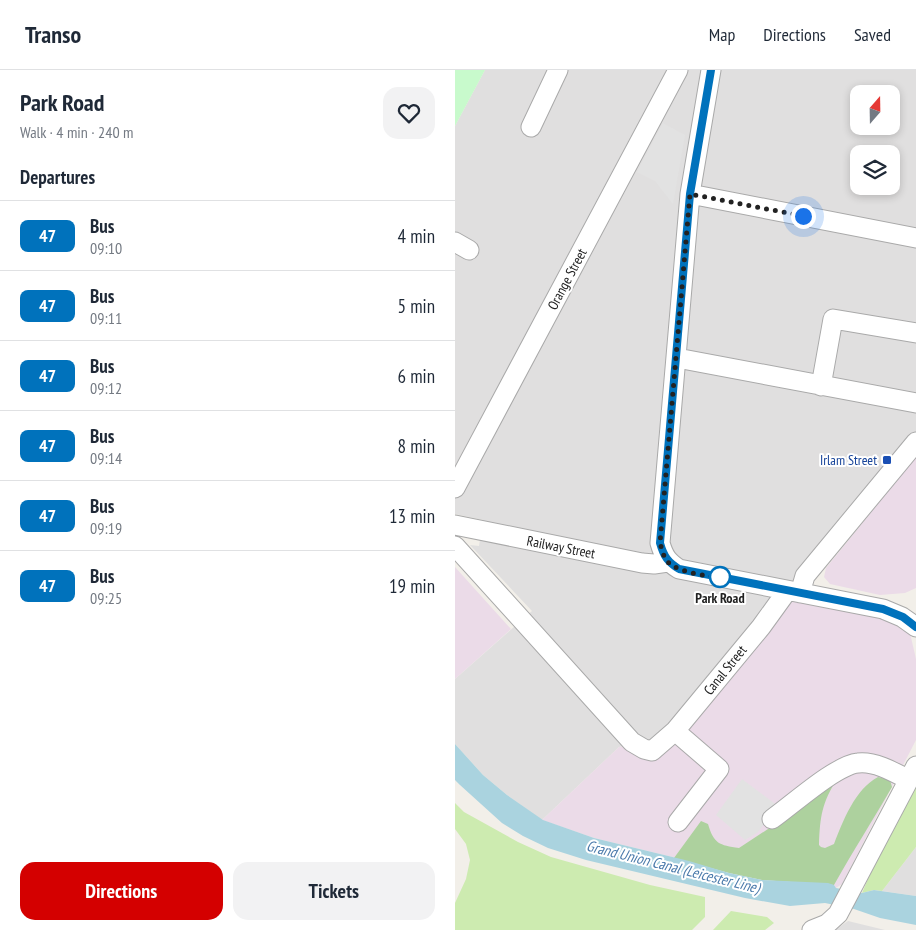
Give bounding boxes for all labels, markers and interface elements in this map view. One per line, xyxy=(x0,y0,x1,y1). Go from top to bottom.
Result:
text: Transo xyxy=(25,19,81,50)
text: Map xyxy=(709,23,735,46)
text: Directions xyxy=(763,23,826,46)
text: Saved xyxy=(854,23,891,46)
north arrow xyxy=(850,85,900,135)
map controls xyxy=(850,85,900,195)
text: Park Road xyxy=(20,87,104,118)
button: heart xyxy=(383,87,435,139)
text: Walk · 4 min · 240 m xyxy=(20,122,133,142)
button: layers xyxy=(850,145,900,195)
text: Departures xyxy=(20,165,95,189)
your location xyxy=(791,204,816,229)
text: Bus xyxy=(90,214,114,238)
text: 47 xyxy=(39,224,56,247)
text: 4 min xyxy=(398,224,435,248)
text: 09:10 xyxy=(90,238,122,258)
street label: Orange Street xyxy=(543,245,591,313)
text: Bus xyxy=(90,284,114,308)
text: 47 xyxy=(39,294,56,317)
text: 5 min xyxy=(398,294,435,318)
text: 09:11 xyxy=(90,308,122,328)
text: Bus xyxy=(90,354,114,378)
text: 47 xyxy=(39,364,56,387)
text: 6 min xyxy=(398,364,435,388)
text: 09:12 xyxy=(90,378,122,398)
text: Bus xyxy=(90,424,114,448)
text: 47 xyxy=(39,434,56,457)
text: 8 min xyxy=(398,434,435,458)
text: 09:14 xyxy=(90,448,122,468)
place label: Irlam Street xyxy=(820,451,877,469)
marker: Irlam Street xyxy=(881,454,893,466)
text: Bus xyxy=(90,494,114,518)
text: 47 xyxy=(39,504,56,527)
text: 13 min xyxy=(389,504,435,528)
text: 09:19 xyxy=(90,518,122,538)
street label: Railway Street xyxy=(525,532,597,562)
text: Bus xyxy=(90,564,114,588)
marker: Park Road xyxy=(709,566,731,588)
text: 47 xyxy=(39,574,56,597)
text: 19 min xyxy=(389,574,435,598)
text: 09:25 xyxy=(90,588,122,608)
place label: Park Road xyxy=(695,589,745,607)
street label: Canal Street xyxy=(700,641,751,699)
water label: Grand Union Canal (Leicester Line) xyxy=(585,836,763,898)
button: Directions xyxy=(20,862,223,920)
button: Tickets xyxy=(233,862,435,920)

